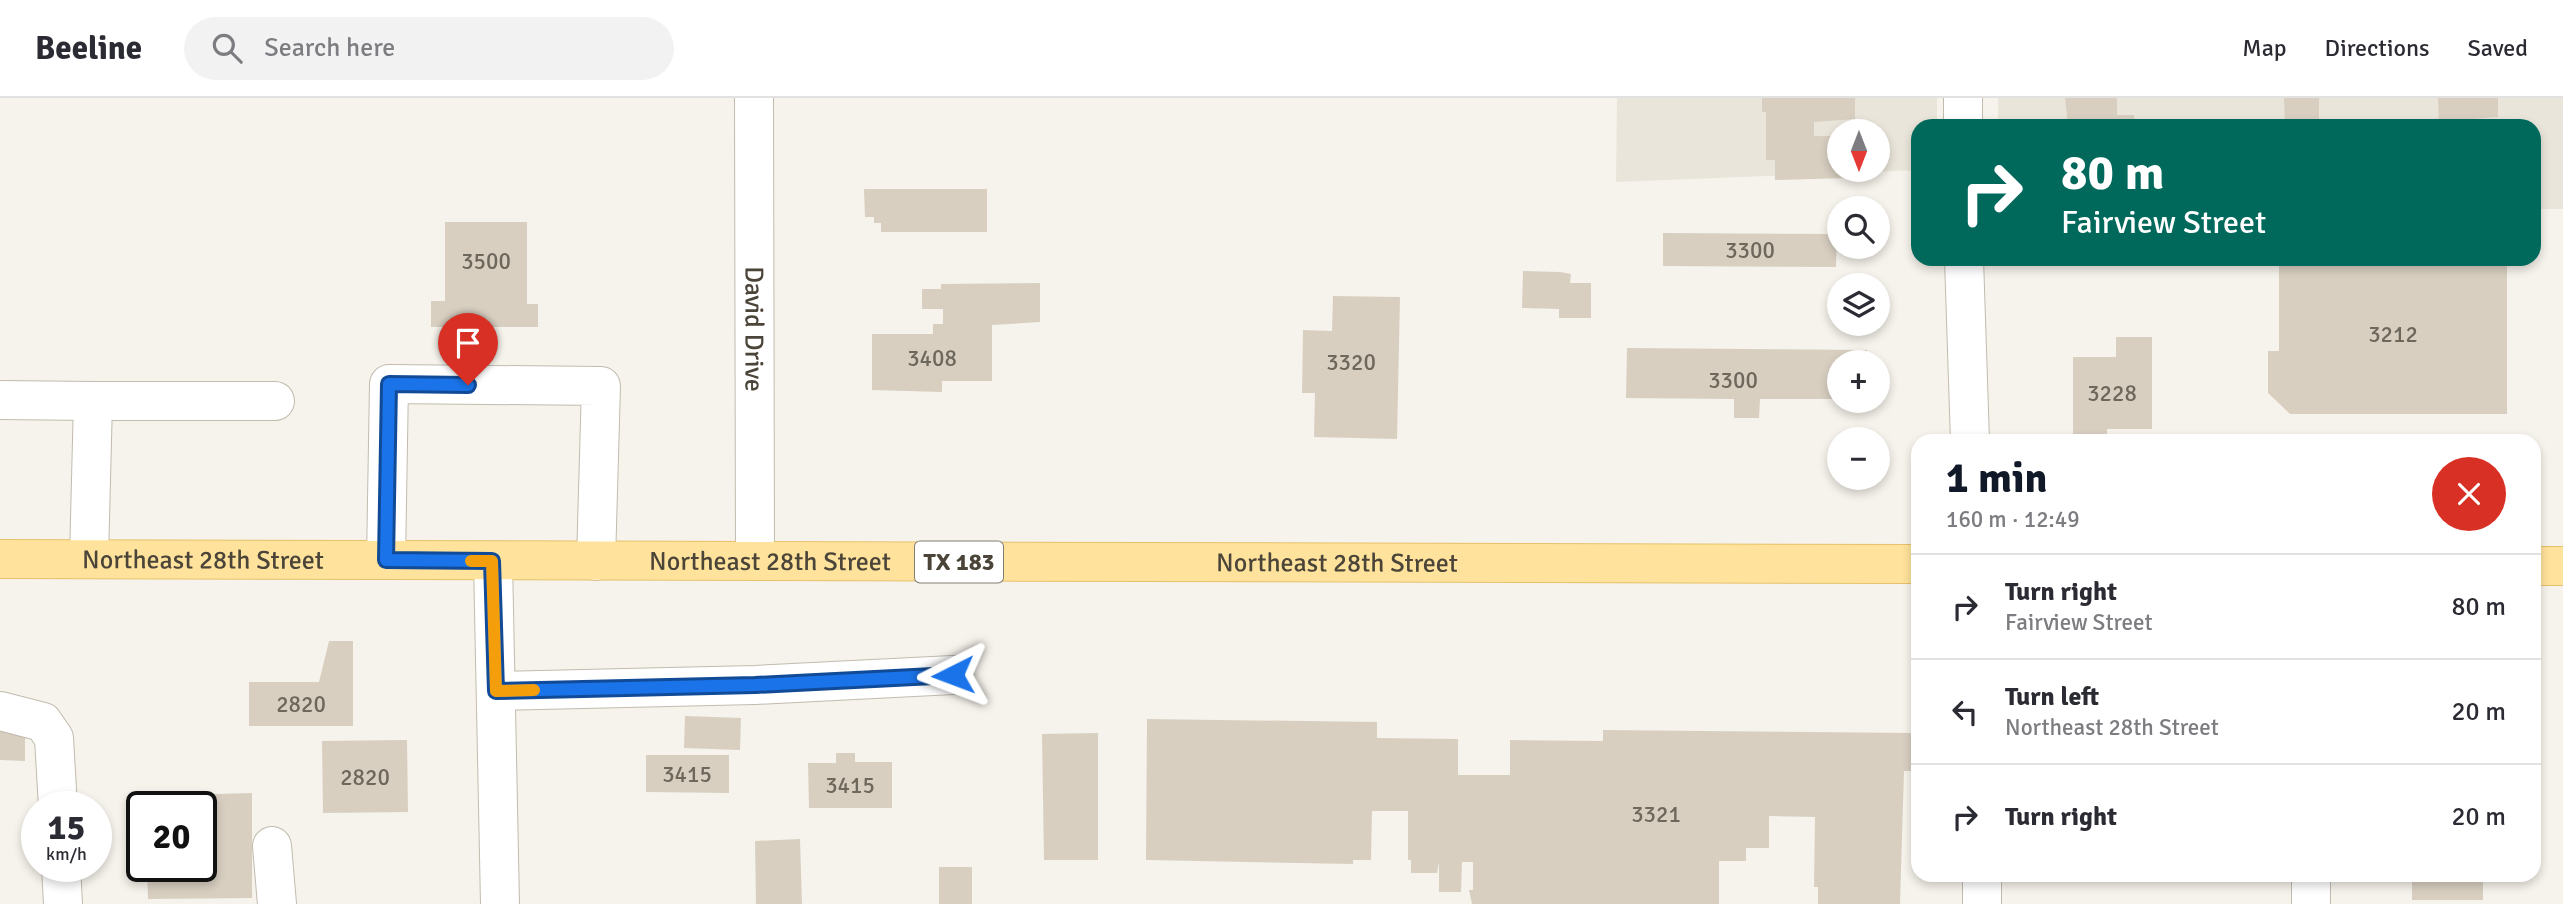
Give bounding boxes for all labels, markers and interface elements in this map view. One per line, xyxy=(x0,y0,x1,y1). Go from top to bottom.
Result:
search box xyxy=(184,17,674,80)
text: Beeline xyxy=(35,28,142,69)
icon: search xyxy=(208,29,246,67)
text: Search here xyxy=(264,32,395,64)
text: Map xyxy=(2242,33,2287,63)
text: Directions xyxy=(2325,33,2430,63)
text: Saved xyxy=(2468,33,2528,63)
north arrow xyxy=(1827,119,1890,182)
map controls xyxy=(1827,119,1890,490)
text: 80 m xyxy=(2061,143,2164,203)
icon: right xyxy=(1946,147,2037,238)
button: search xyxy=(1827,196,1890,259)
text: Fairview Street xyxy=(2061,203,2266,242)
house number: 3300 xyxy=(1725,236,1775,265)
house number: 3500 xyxy=(461,247,511,276)
street label: David Drive xyxy=(737,266,770,392)
button: layers xyxy=(1827,273,1890,336)
pin xyxy=(438,313,498,385)
house number: 3212 xyxy=(2368,320,2418,349)
icon: arrive xyxy=(449,324,487,362)
house number: 3408 xyxy=(907,344,957,373)
house number: 3320 xyxy=(1326,348,1376,377)
button: + xyxy=(1827,350,1890,413)
house number: 3300 xyxy=(1708,366,1758,395)
house number: 3228 xyxy=(2087,379,2137,408)
button: − xyxy=(1827,427,1890,490)
text: 1 min xyxy=(1946,453,2047,504)
button: close xyxy=(2432,457,2506,531)
text: 160 m · 12:49 xyxy=(1946,505,2080,534)
road number: TX 183 xyxy=(915,542,1003,583)
street label: Northeast 28th Street xyxy=(82,544,324,577)
street label: Northeast 28th Street xyxy=(649,546,891,578)
street label: Northeast 28th Street xyxy=(1216,547,1458,580)
text: Turn right xyxy=(2005,576,2117,608)
icon: right xyxy=(1946,588,1984,626)
text: 80 m xyxy=(2451,591,2506,623)
text: Fairview Street xyxy=(2005,608,2153,637)
position arrow xyxy=(916,638,990,712)
text: Turn left xyxy=(2005,681,2099,713)
house number: 2820 xyxy=(276,690,326,719)
icon: left xyxy=(1946,693,1984,731)
text: 20 m xyxy=(2451,696,2506,728)
text: Northeast 28th Street xyxy=(2005,713,2219,742)
house number: 3415 xyxy=(662,760,712,789)
house number: 2820 xyxy=(340,763,390,792)
house number: 3415 xyxy=(825,771,875,800)
speed limit sign: 20 xyxy=(126,791,217,882)
icon: right xyxy=(1946,798,1984,836)
house number: 3321 xyxy=(1631,800,1681,829)
text: Turn right xyxy=(2005,801,2117,833)
text: 20 m xyxy=(2451,801,2506,833)
text: 15 xyxy=(48,806,85,849)
text: km/h xyxy=(46,843,87,865)

